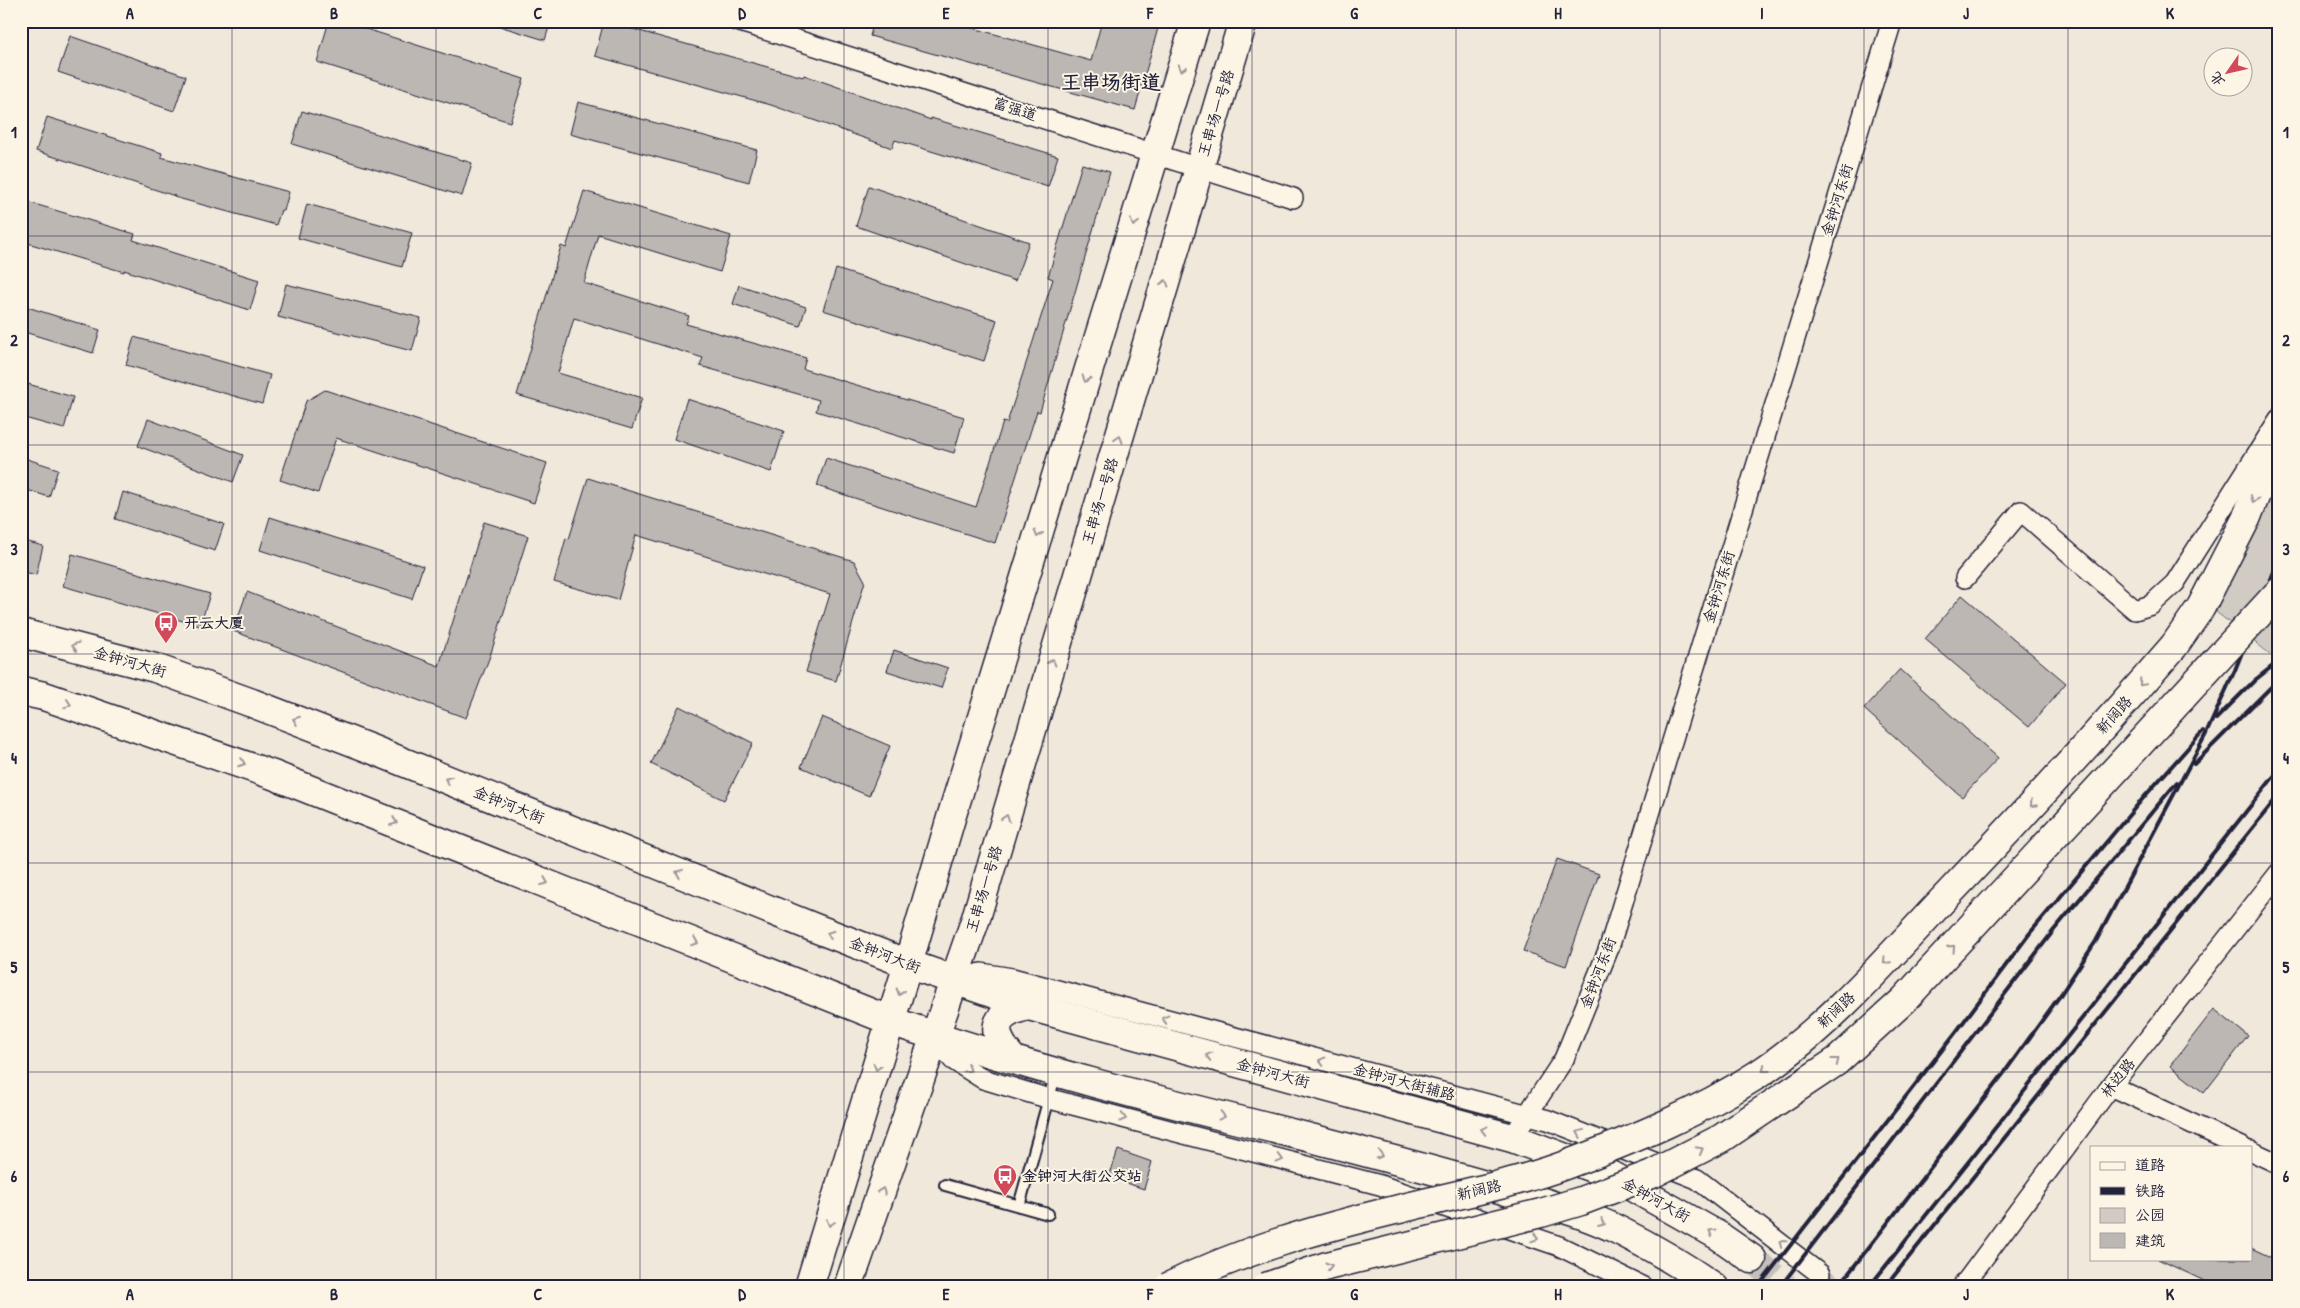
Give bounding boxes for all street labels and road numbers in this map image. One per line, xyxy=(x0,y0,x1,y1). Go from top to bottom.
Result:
street label: 王串场一号路 xyxy=(1192,67,1239,159)
street label: 富强道 xyxy=(991,92,1040,125)
street label: 金钟河东街 xyxy=(1816,161,1858,239)
street label: 王串场一号路 xyxy=(1076,455,1123,547)
street label: 金钟河东街 xyxy=(1698,548,1740,626)
street label: 金钟河大街 xyxy=(91,641,169,682)
street label: 新阔路 xyxy=(2091,691,2136,738)
street label: 金钟河大街 xyxy=(470,781,548,828)
street label: 王串场一号路 xyxy=(960,843,1007,935)
street label: 金钟河大街 xyxy=(846,931,924,978)
street label: 金钟河东街 xyxy=(1574,934,1621,1012)
street label: 新阔路 xyxy=(1812,987,1859,1033)
street label: 金钟河大街 xyxy=(1234,1053,1312,1092)
street label: 林边路 xyxy=(2095,1053,2140,1102)
street label: 金钟河大街辅路 xyxy=(1351,1058,1458,1105)
street label: 金钟河大街 xyxy=(1618,1172,1694,1227)
street label: 新阔路 xyxy=(1455,1174,1503,1205)

